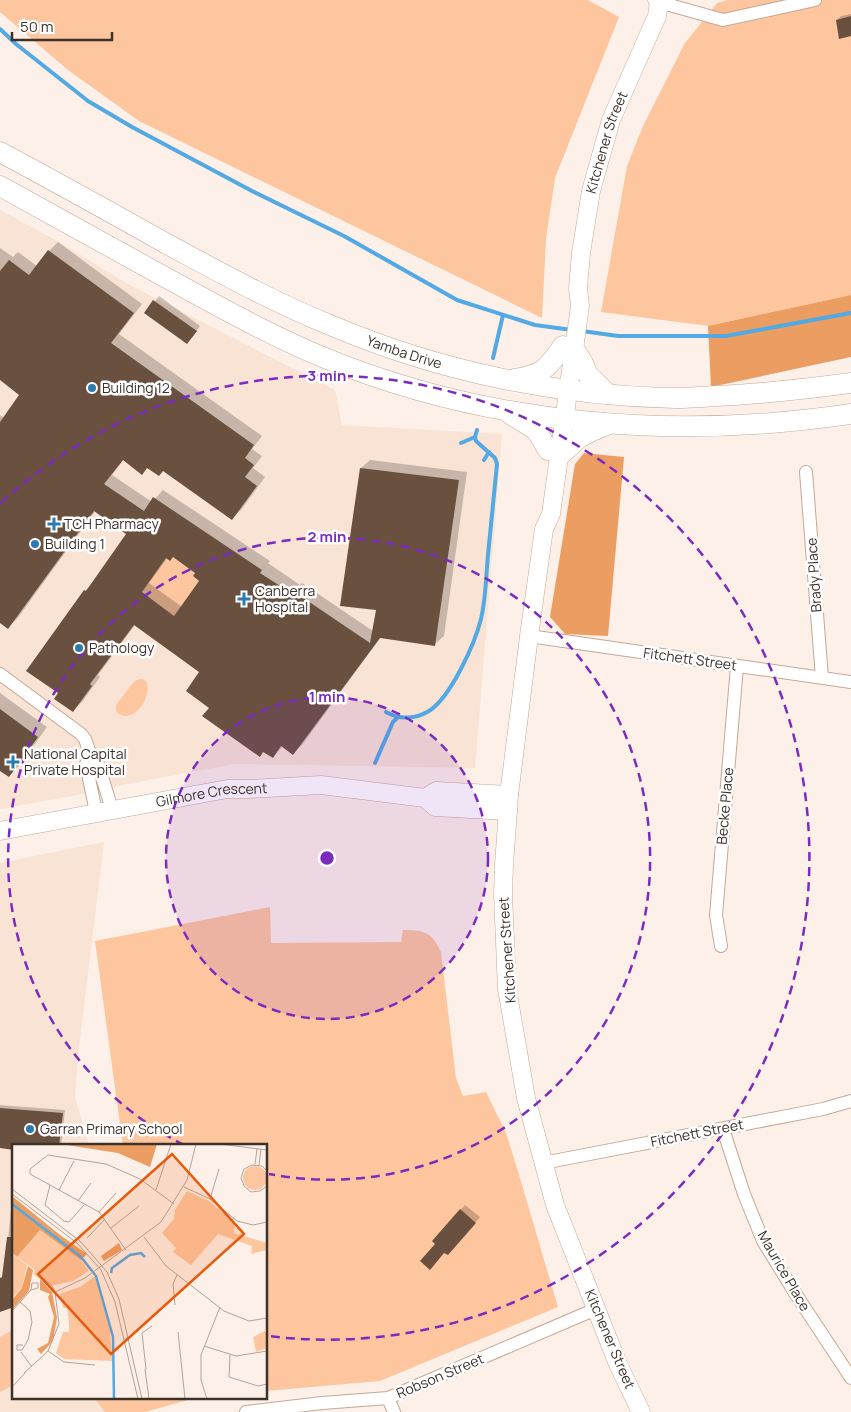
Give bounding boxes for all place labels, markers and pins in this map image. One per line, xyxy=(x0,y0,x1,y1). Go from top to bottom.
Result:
place label: Building 12 xyxy=(102,378,170,397)
marker: Building 12 xyxy=(86,382,98,394)
place label: TCH Pharmacy xyxy=(64,514,159,533)
marker: TCH Pharmacy xyxy=(48,518,60,530)
place label: Building 1 xyxy=(45,534,105,553)
marker: Building 1 xyxy=(29,538,41,550)
place label: Canberra Hospital xyxy=(255,581,315,616)
marker: Canberra Hospital xyxy=(237,592,251,606)
place label: Pathology xyxy=(89,638,155,657)
marker: Pathology xyxy=(73,642,85,654)
place label: National Capital Private Hospital xyxy=(24,744,127,779)
marker: National Capital Private Hospital xyxy=(6,755,20,769)
centre of rings xyxy=(318,849,336,867)
place label: Garran Primary School xyxy=(40,1119,182,1138)
marker: Garran Primary School xyxy=(24,1123,36,1135)

